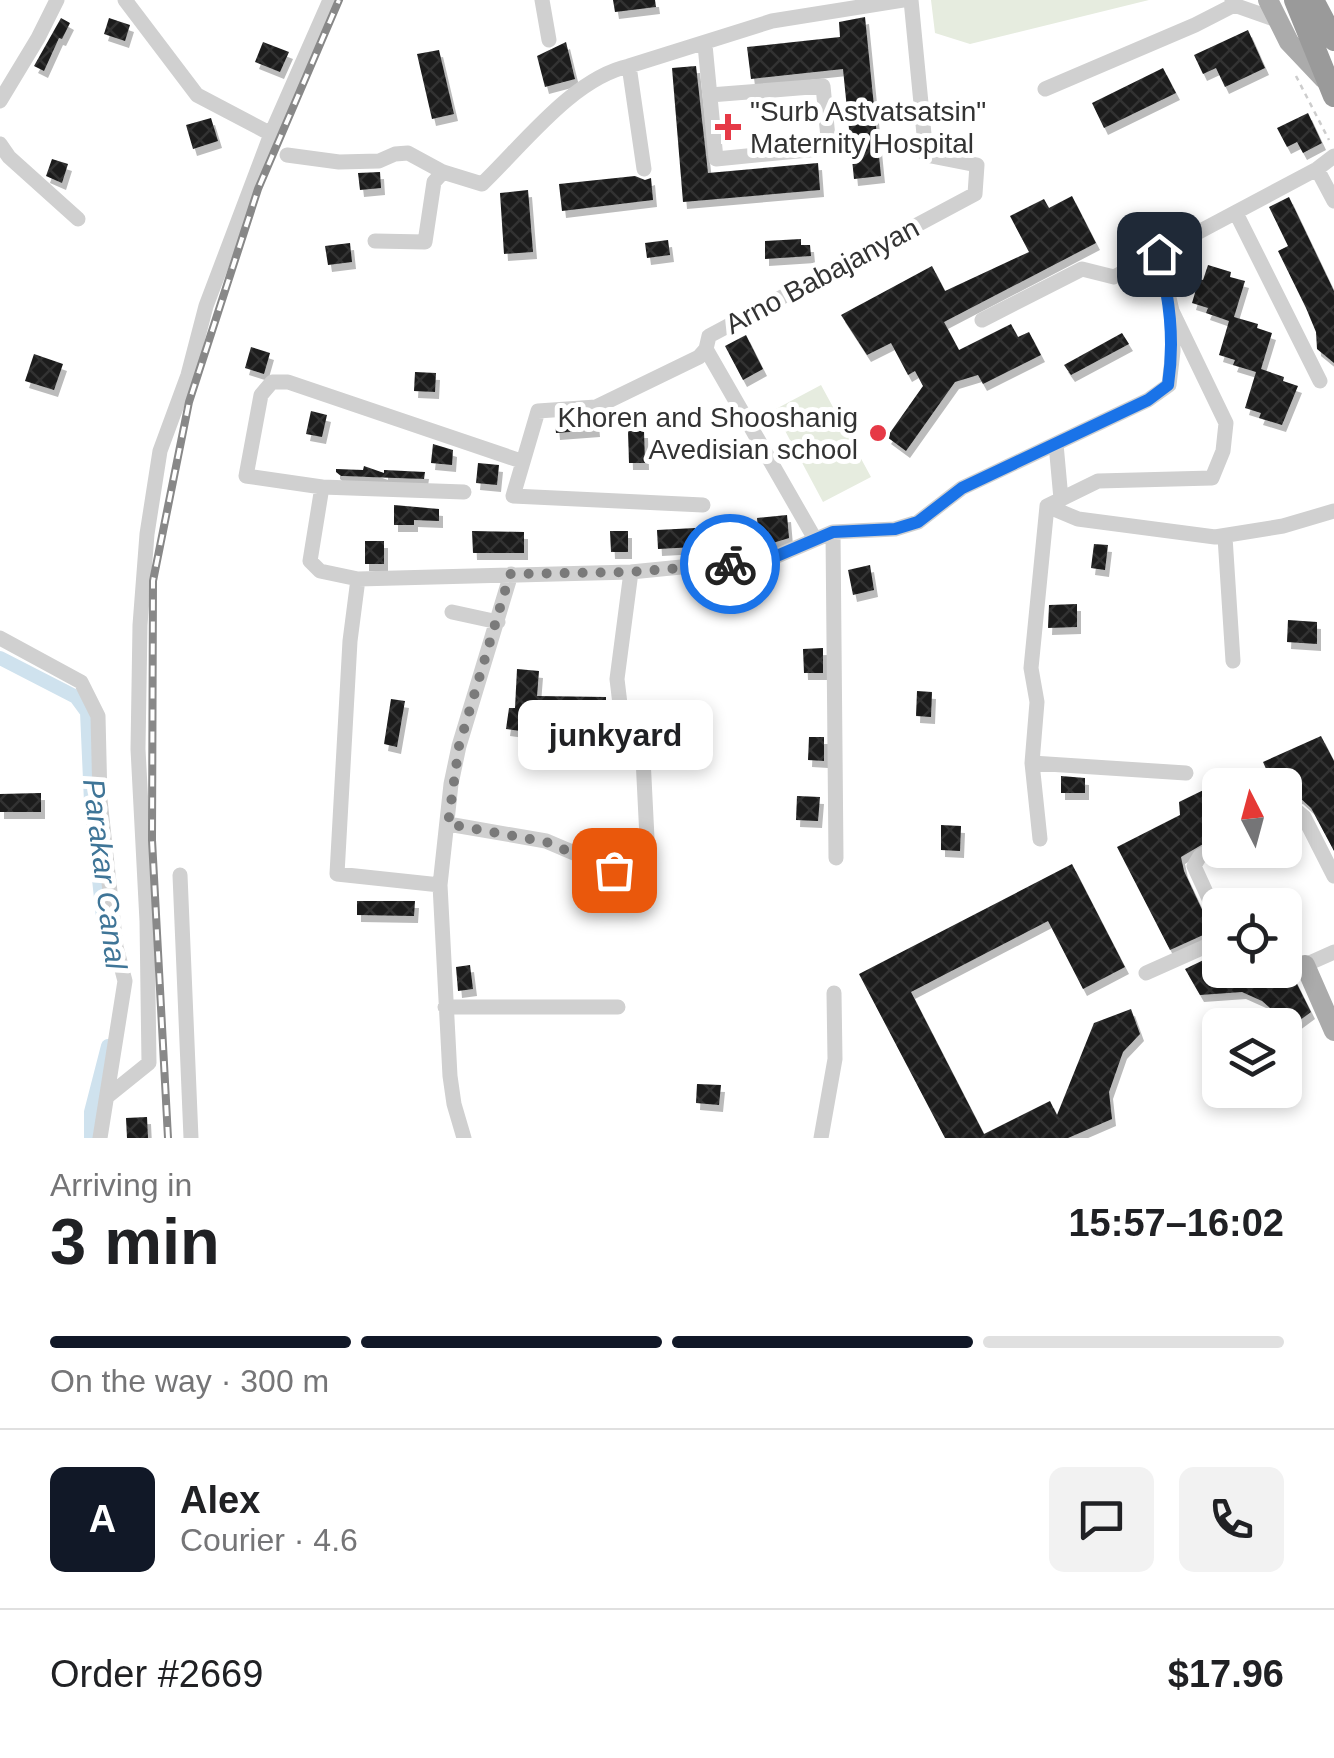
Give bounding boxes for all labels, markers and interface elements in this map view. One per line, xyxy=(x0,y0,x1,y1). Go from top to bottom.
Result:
place label: "Surb Astvatsatsin" Maternity Hospital xyxy=(750,96,986,159)
marker: "Surb Astvatsatsin" Maternity Hospital xyxy=(715,114,741,140)
street label: Arno Babajanyan xyxy=(720,212,924,340)
pin xyxy=(1117,212,1202,297)
icon: home xyxy=(1132,227,1187,282)
place label: Khoren and Shooshanig Avedisian school xyxy=(558,402,858,465)
marker: Khoren and Shooshanig Avedisian school xyxy=(867,422,889,444)
courier xyxy=(680,514,780,614)
icon: bike xyxy=(703,537,758,592)
callout: junkyard xyxy=(516,700,712,770)
text: junkyard xyxy=(549,717,682,753)
north arrow xyxy=(1202,768,1302,868)
map controls xyxy=(1202,768,1302,1108)
water label: Parakar Canal xyxy=(77,777,133,973)
pin xyxy=(572,828,657,913)
icon: bag xyxy=(587,843,642,898)
button: locate xyxy=(1202,888,1302,988)
button: layers xyxy=(1202,1008,1302,1108)
text: Arriving in xyxy=(50,1167,192,1203)
text: 15:57–16:02 xyxy=(1068,1202,1284,1244)
text: 3 min xyxy=(50,1205,220,1278)
text: On the way · 300 m xyxy=(50,1363,329,1399)
button: chat xyxy=(1049,1467,1154,1572)
button: phone xyxy=(1179,1467,1284,1572)
text: Alex xyxy=(180,1479,260,1521)
text: A xyxy=(89,1498,116,1540)
text: Courier · 4.6 xyxy=(180,1522,358,1558)
text: Order #2669 xyxy=(50,1653,263,1695)
text: $17.96 xyxy=(1168,1653,1284,1695)

